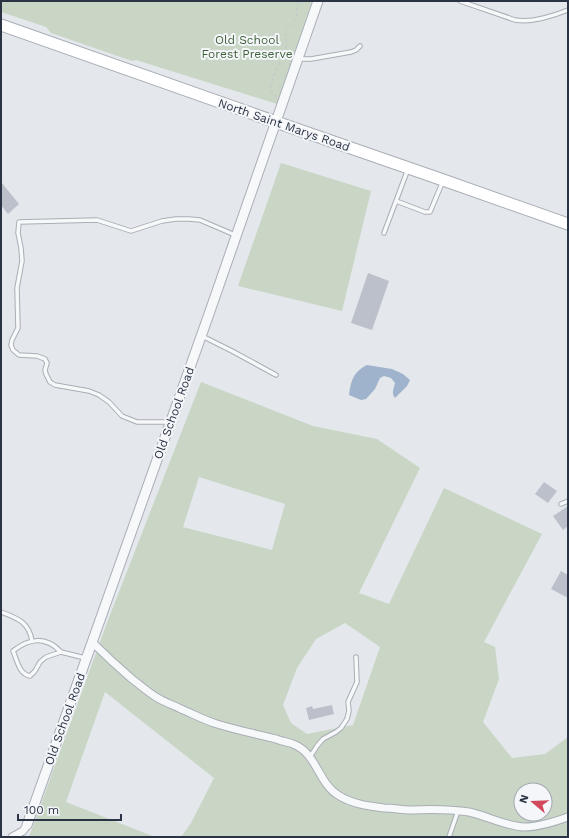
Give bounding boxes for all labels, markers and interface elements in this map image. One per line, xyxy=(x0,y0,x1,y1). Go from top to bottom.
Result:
park label: Old School Forest Preserve xyxy=(201,33,293,61)
street label: North Saint Marys Road xyxy=(216,96,352,154)
street label: Old School Road xyxy=(151,365,197,461)
street label: Old School Road xyxy=(42,671,88,767)
north arrow xyxy=(513,782,553,822)
text: N xyxy=(517,793,531,805)
scale bar xyxy=(18,796,121,822)
text: 100 m xyxy=(24,803,59,817)

